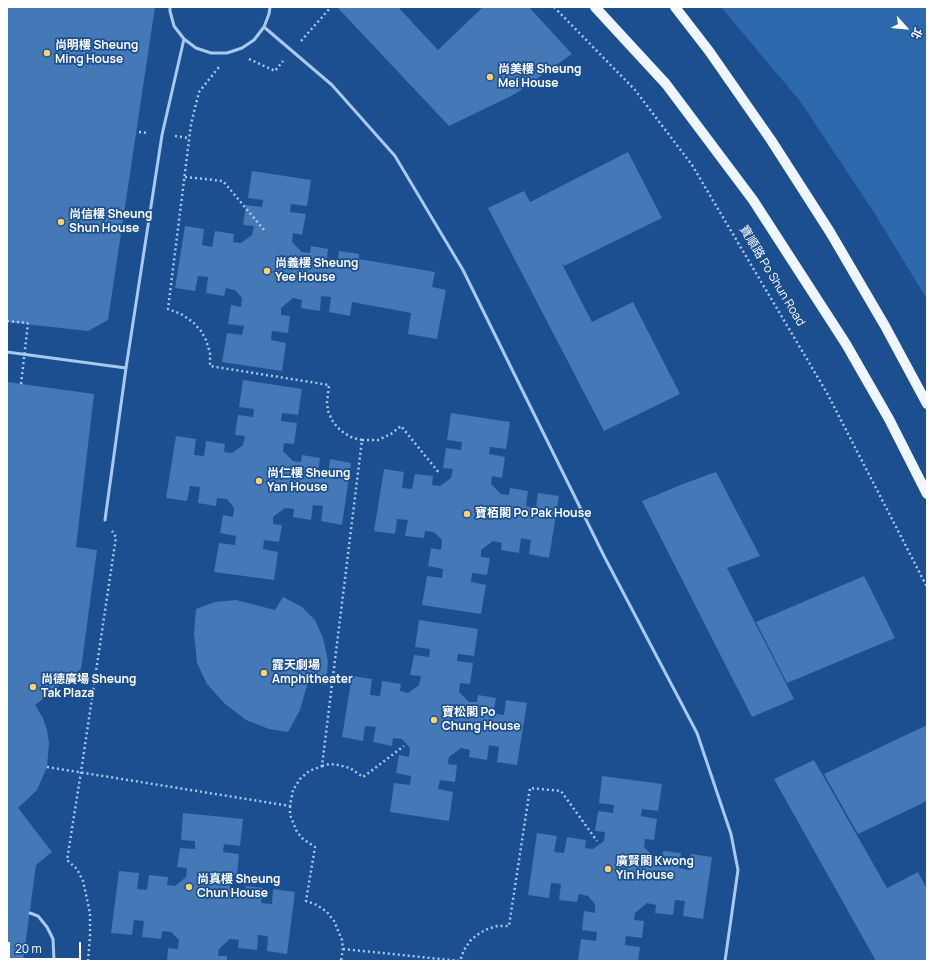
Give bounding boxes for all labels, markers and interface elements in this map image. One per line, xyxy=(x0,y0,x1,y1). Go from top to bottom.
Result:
north arrow xyxy=(886,8,926,48)
text: 北 xyxy=(908,25,926,42)
place label: 尚明樓 Sheung Ming House xyxy=(55,39,138,67)
marker: 尚明樓 Sheung Ming House xyxy=(42,48,52,58)
place label: 尚美樓 Sheung Mei House xyxy=(498,63,581,91)
marker: 尚美樓 Sheung Mei House xyxy=(485,72,495,82)
place label: 尚信樓 Sheung Shun House xyxy=(69,208,152,236)
marker: 尚信樓 Sheung Shun House xyxy=(56,217,66,227)
street label: 寶順路 Po Shun Road xyxy=(736,223,808,329)
place label: 尚義樓 Sheung Yee House xyxy=(275,257,358,285)
marker: 尚義樓 Sheung Yee House xyxy=(262,266,272,276)
place label: 尚仁樓 Sheung Yan House xyxy=(267,467,350,495)
marker: 尚仁樓 Sheung Yan House xyxy=(254,476,264,486)
place label: 寶栢閣 Po Pak House xyxy=(475,507,591,521)
marker: 寶栢閣 Po Pak House xyxy=(462,509,472,519)
place label: 露天劇場 Amphitheater xyxy=(272,659,353,687)
marker: 露天劇場 Amphitheater xyxy=(259,668,269,678)
place label: 尚德廣場 Sheung Tak Plaza xyxy=(41,673,136,701)
marker: 尚德廣場 Sheung Tak Plaza xyxy=(28,682,38,692)
place label: 寶松閣 Po Chung House xyxy=(442,706,520,734)
marker: 寶松閣 Po Chung House xyxy=(429,715,439,725)
place label: 廣賢閣 Kwong Yin House xyxy=(616,855,694,883)
marker: 廣賢閣 Kwong Yin House xyxy=(603,864,613,874)
place label: 尚真樓 Sheung Chun House xyxy=(197,873,280,901)
marker: 尚真樓 Sheung Chun House xyxy=(184,882,194,892)
scale bar xyxy=(10,934,83,960)
text: 20 m xyxy=(15,940,42,957)

